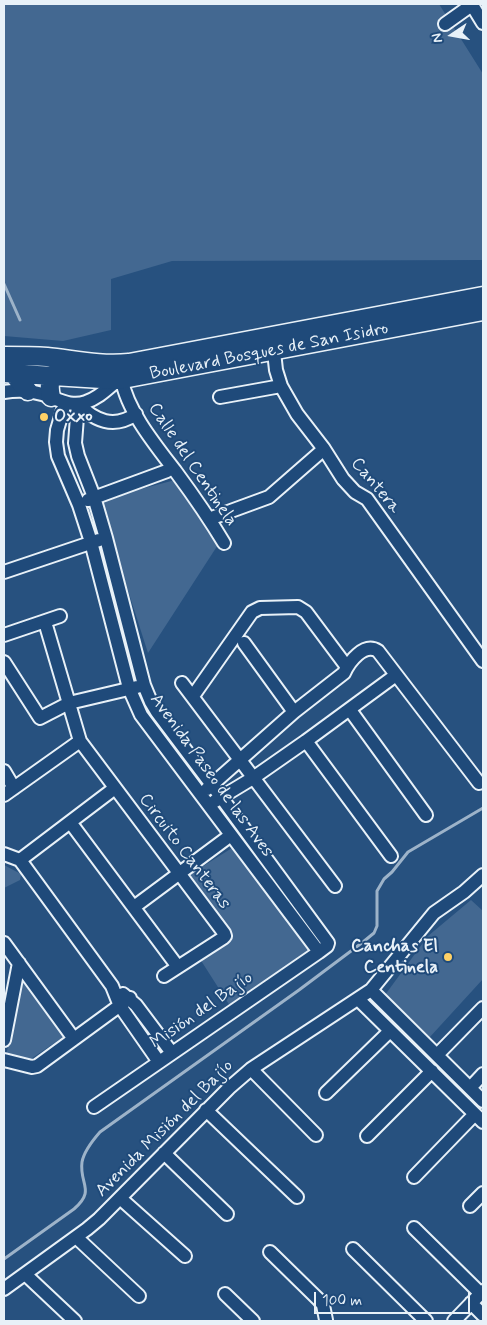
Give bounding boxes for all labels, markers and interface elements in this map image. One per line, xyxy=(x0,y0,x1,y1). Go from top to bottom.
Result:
north arrow xyxy=(427,10,477,60)
text: N xyxy=(428,32,447,45)
street label: Boulevard Bosques de San Isidro xyxy=(148,318,390,386)
street label: Calle del Centinela xyxy=(143,399,241,531)
place label: Oxxo xyxy=(54,406,92,428)
marker: Oxxo xyxy=(38,411,50,423)
street label: Cantera xyxy=(345,454,405,518)
street label: Avenida Paseo de las Aves xyxy=(144,690,278,862)
street label: Circuito Canteras xyxy=(133,790,235,914)
place label: Canchas El Centinela xyxy=(351,936,438,979)
marker: Canchas El Centinela xyxy=(442,951,454,963)
street label: Misión del Bajío xyxy=(146,968,258,1054)
street label: Avenida Misión del Bajío xyxy=(92,1056,238,1202)
scale bar xyxy=(317,1282,473,1314)
text: 100 m xyxy=(322,1291,362,1311)

